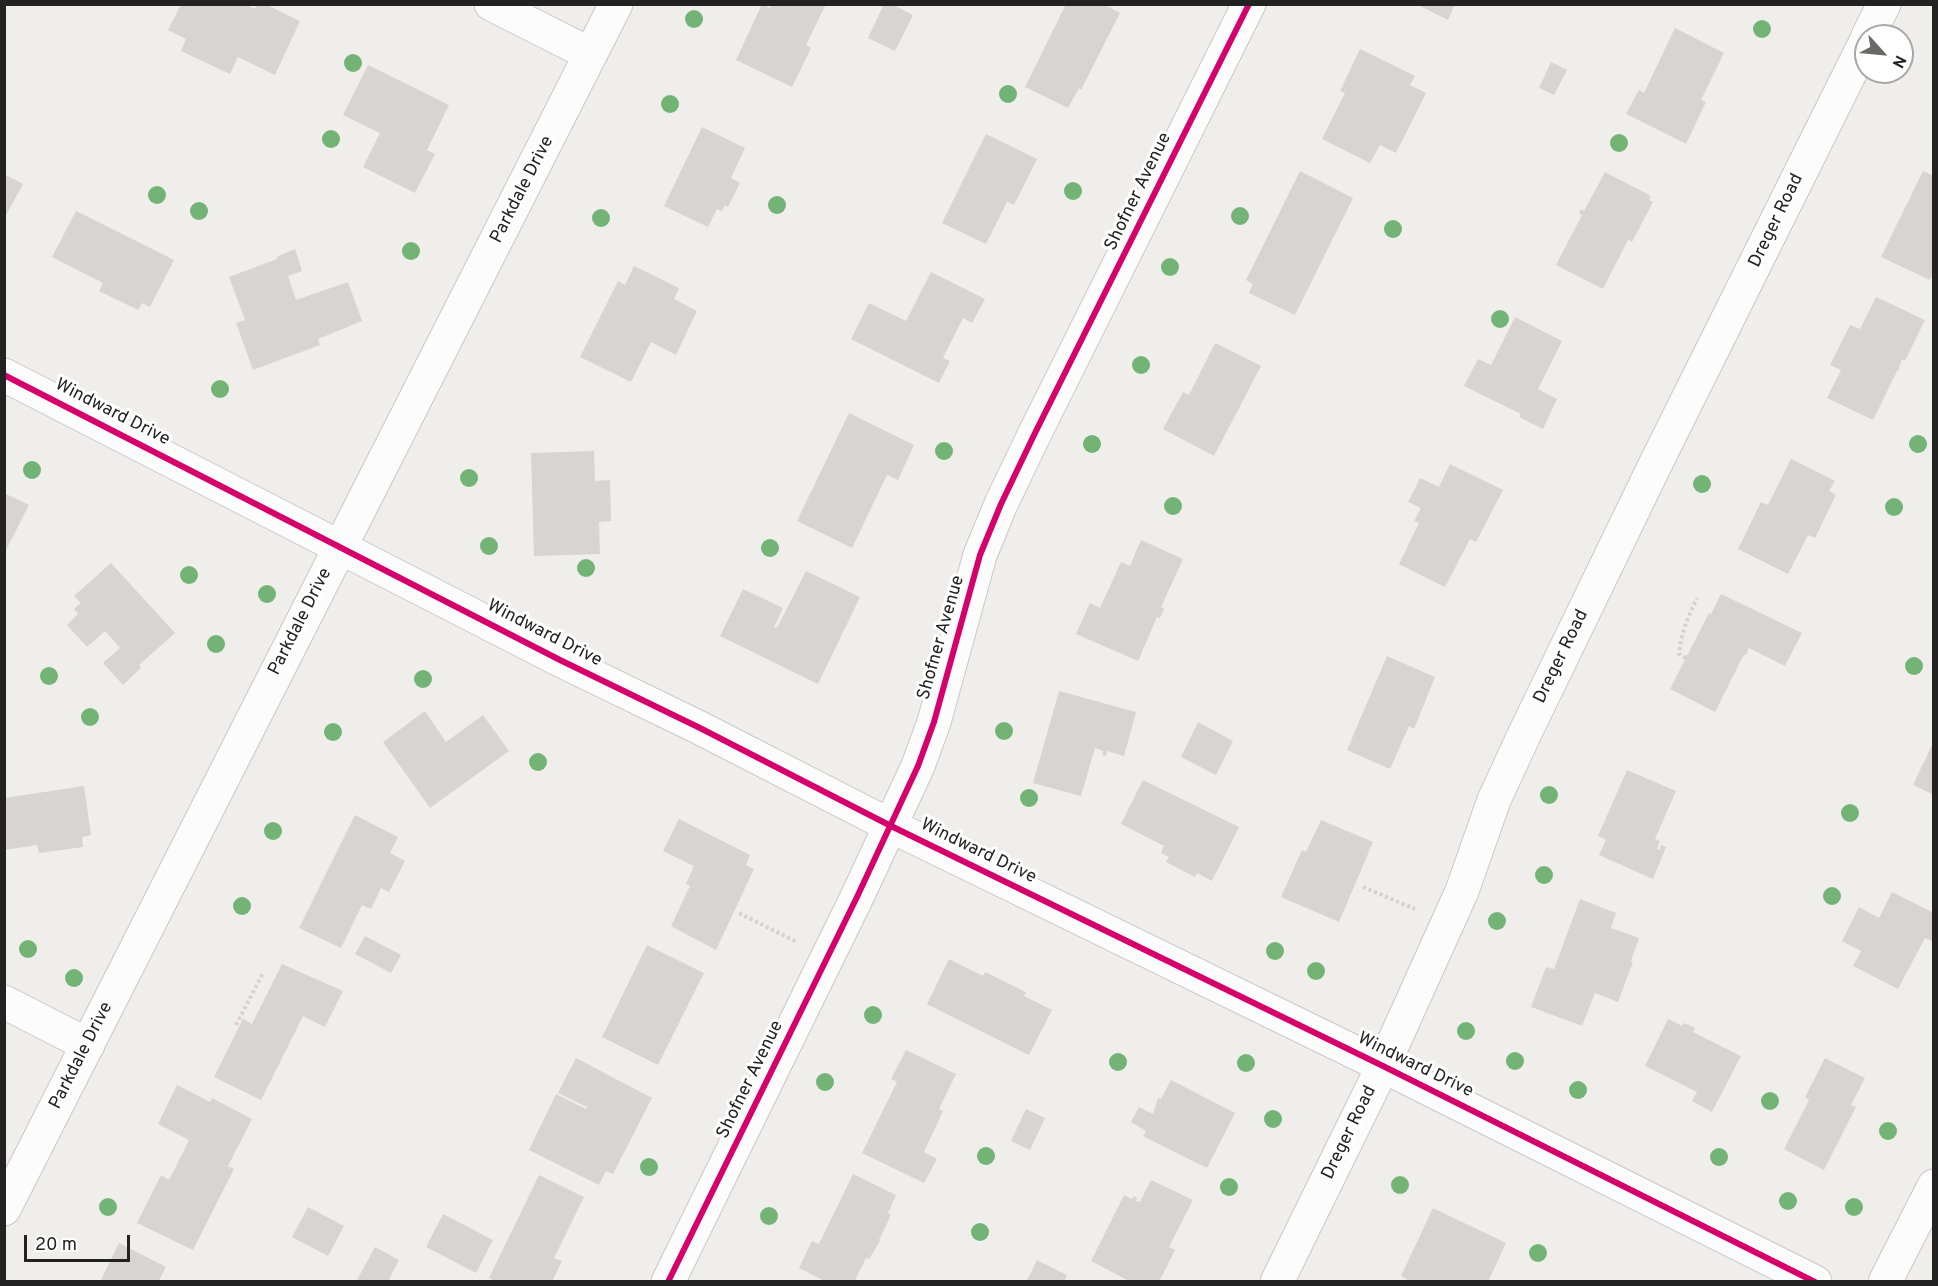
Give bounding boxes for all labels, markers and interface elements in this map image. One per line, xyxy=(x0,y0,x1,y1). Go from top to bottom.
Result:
north arrow xyxy=(1854,24,1914,84)
text: N xyxy=(1887,52,1910,71)
street label: Shofner Avenue xyxy=(1101,129,1177,255)
street label: Parkdale Drive xyxy=(487,133,559,247)
street label: Dreger Road xyxy=(1745,171,1809,271)
street label: Windward Drive xyxy=(51,375,173,451)
street label: Parkdale Drive xyxy=(265,565,337,679)
street label: Shofner Avenue xyxy=(914,573,970,703)
street label: Windward Drive xyxy=(483,596,605,672)
street label: Dreger Road xyxy=(1530,607,1594,707)
street label: Windward Drive xyxy=(917,815,1039,889)
street label: Parkdale Drive xyxy=(46,999,118,1113)
street label: Shofner Avenue xyxy=(713,1017,789,1143)
street label: Windward Drive xyxy=(1354,1029,1476,1103)
street label: Dreger Road xyxy=(1318,1083,1382,1183)
scale bar xyxy=(27,1223,134,1261)
text: 20 m xyxy=(35,1234,77,1257)

